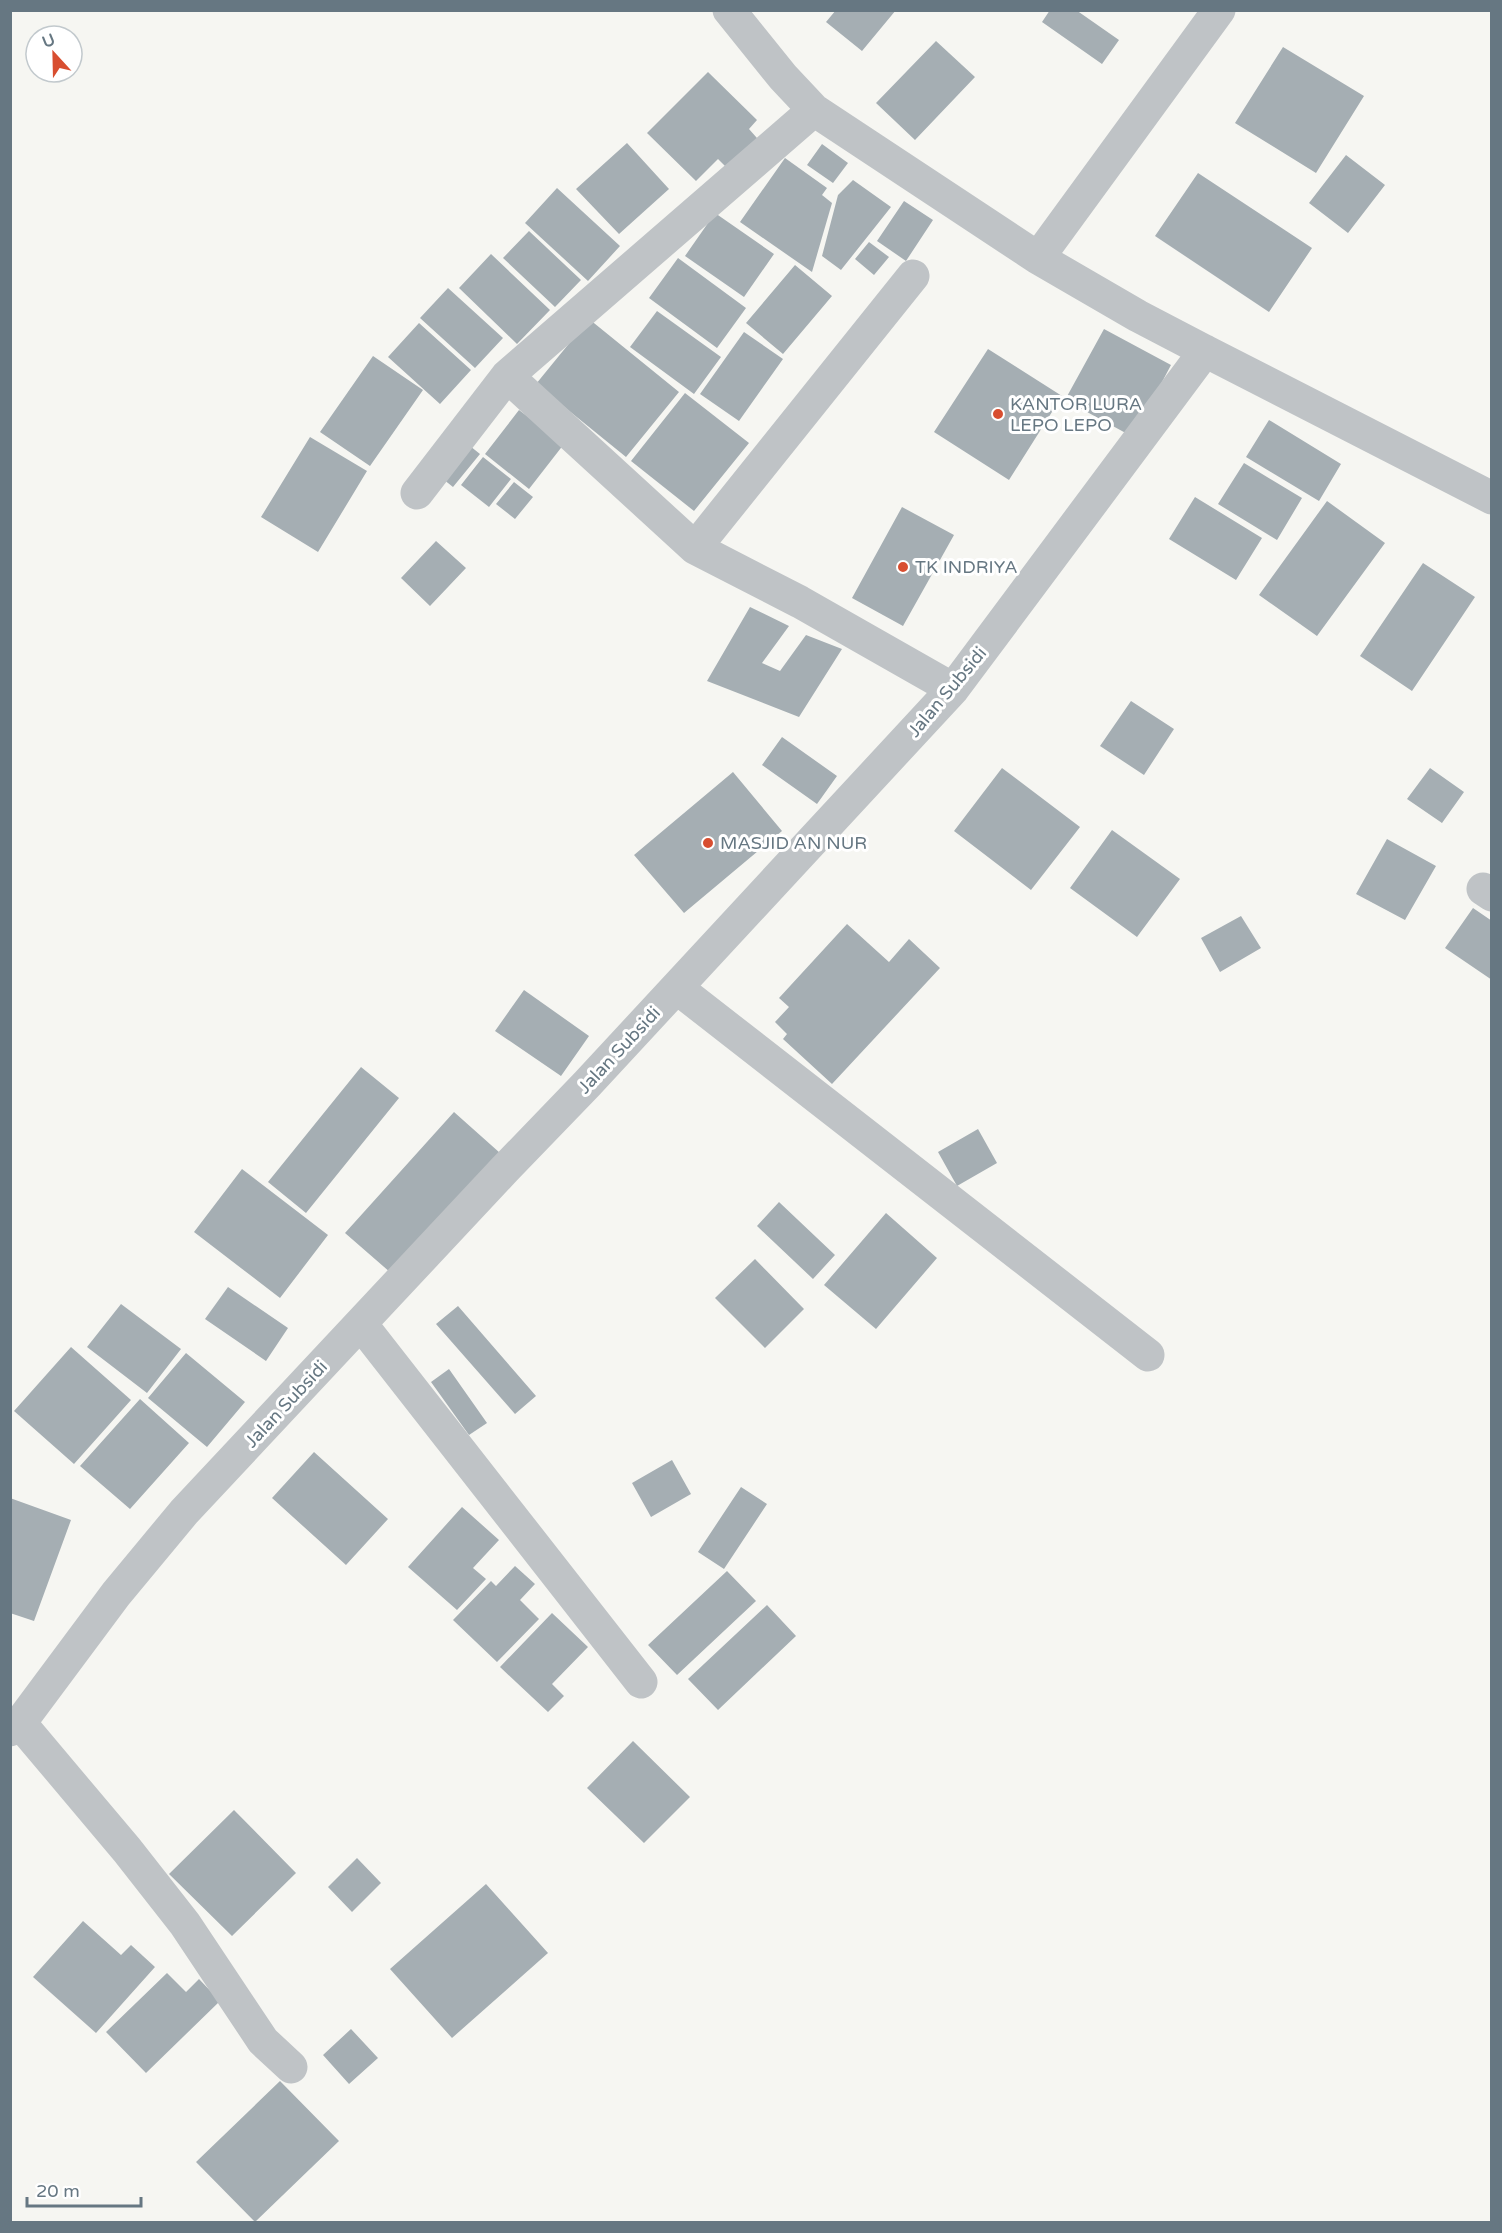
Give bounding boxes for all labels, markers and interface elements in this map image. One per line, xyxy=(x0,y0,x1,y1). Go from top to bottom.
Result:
north arrow xyxy=(24,24,84,84)
text: U xyxy=(39,29,58,53)
place label: KANTOR LURA LEPO LEPO xyxy=(1010,393,1142,436)
marker: KANTOR LURA LEPO LEPO xyxy=(991,407,1005,421)
place label: TK INDRIYA xyxy=(915,556,1018,578)
marker: TK INDRIYA xyxy=(896,560,910,574)
street label: Jalan Subsidi xyxy=(903,642,991,742)
place label: MASJID AN NUR xyxy=(720,832,867,854)
marker: MASJID AN NUR xyxy=(701,836,715,850)
street label: Jalan Subsidi xyxy=(573,1002,665,1098)
street label: Jalan Subsidi xyxy=(240,1356,332,1452)
scale bar xyxy=(27,2170,141,2208)
text: 20 m xyxy=(36,2180,80,2202)

